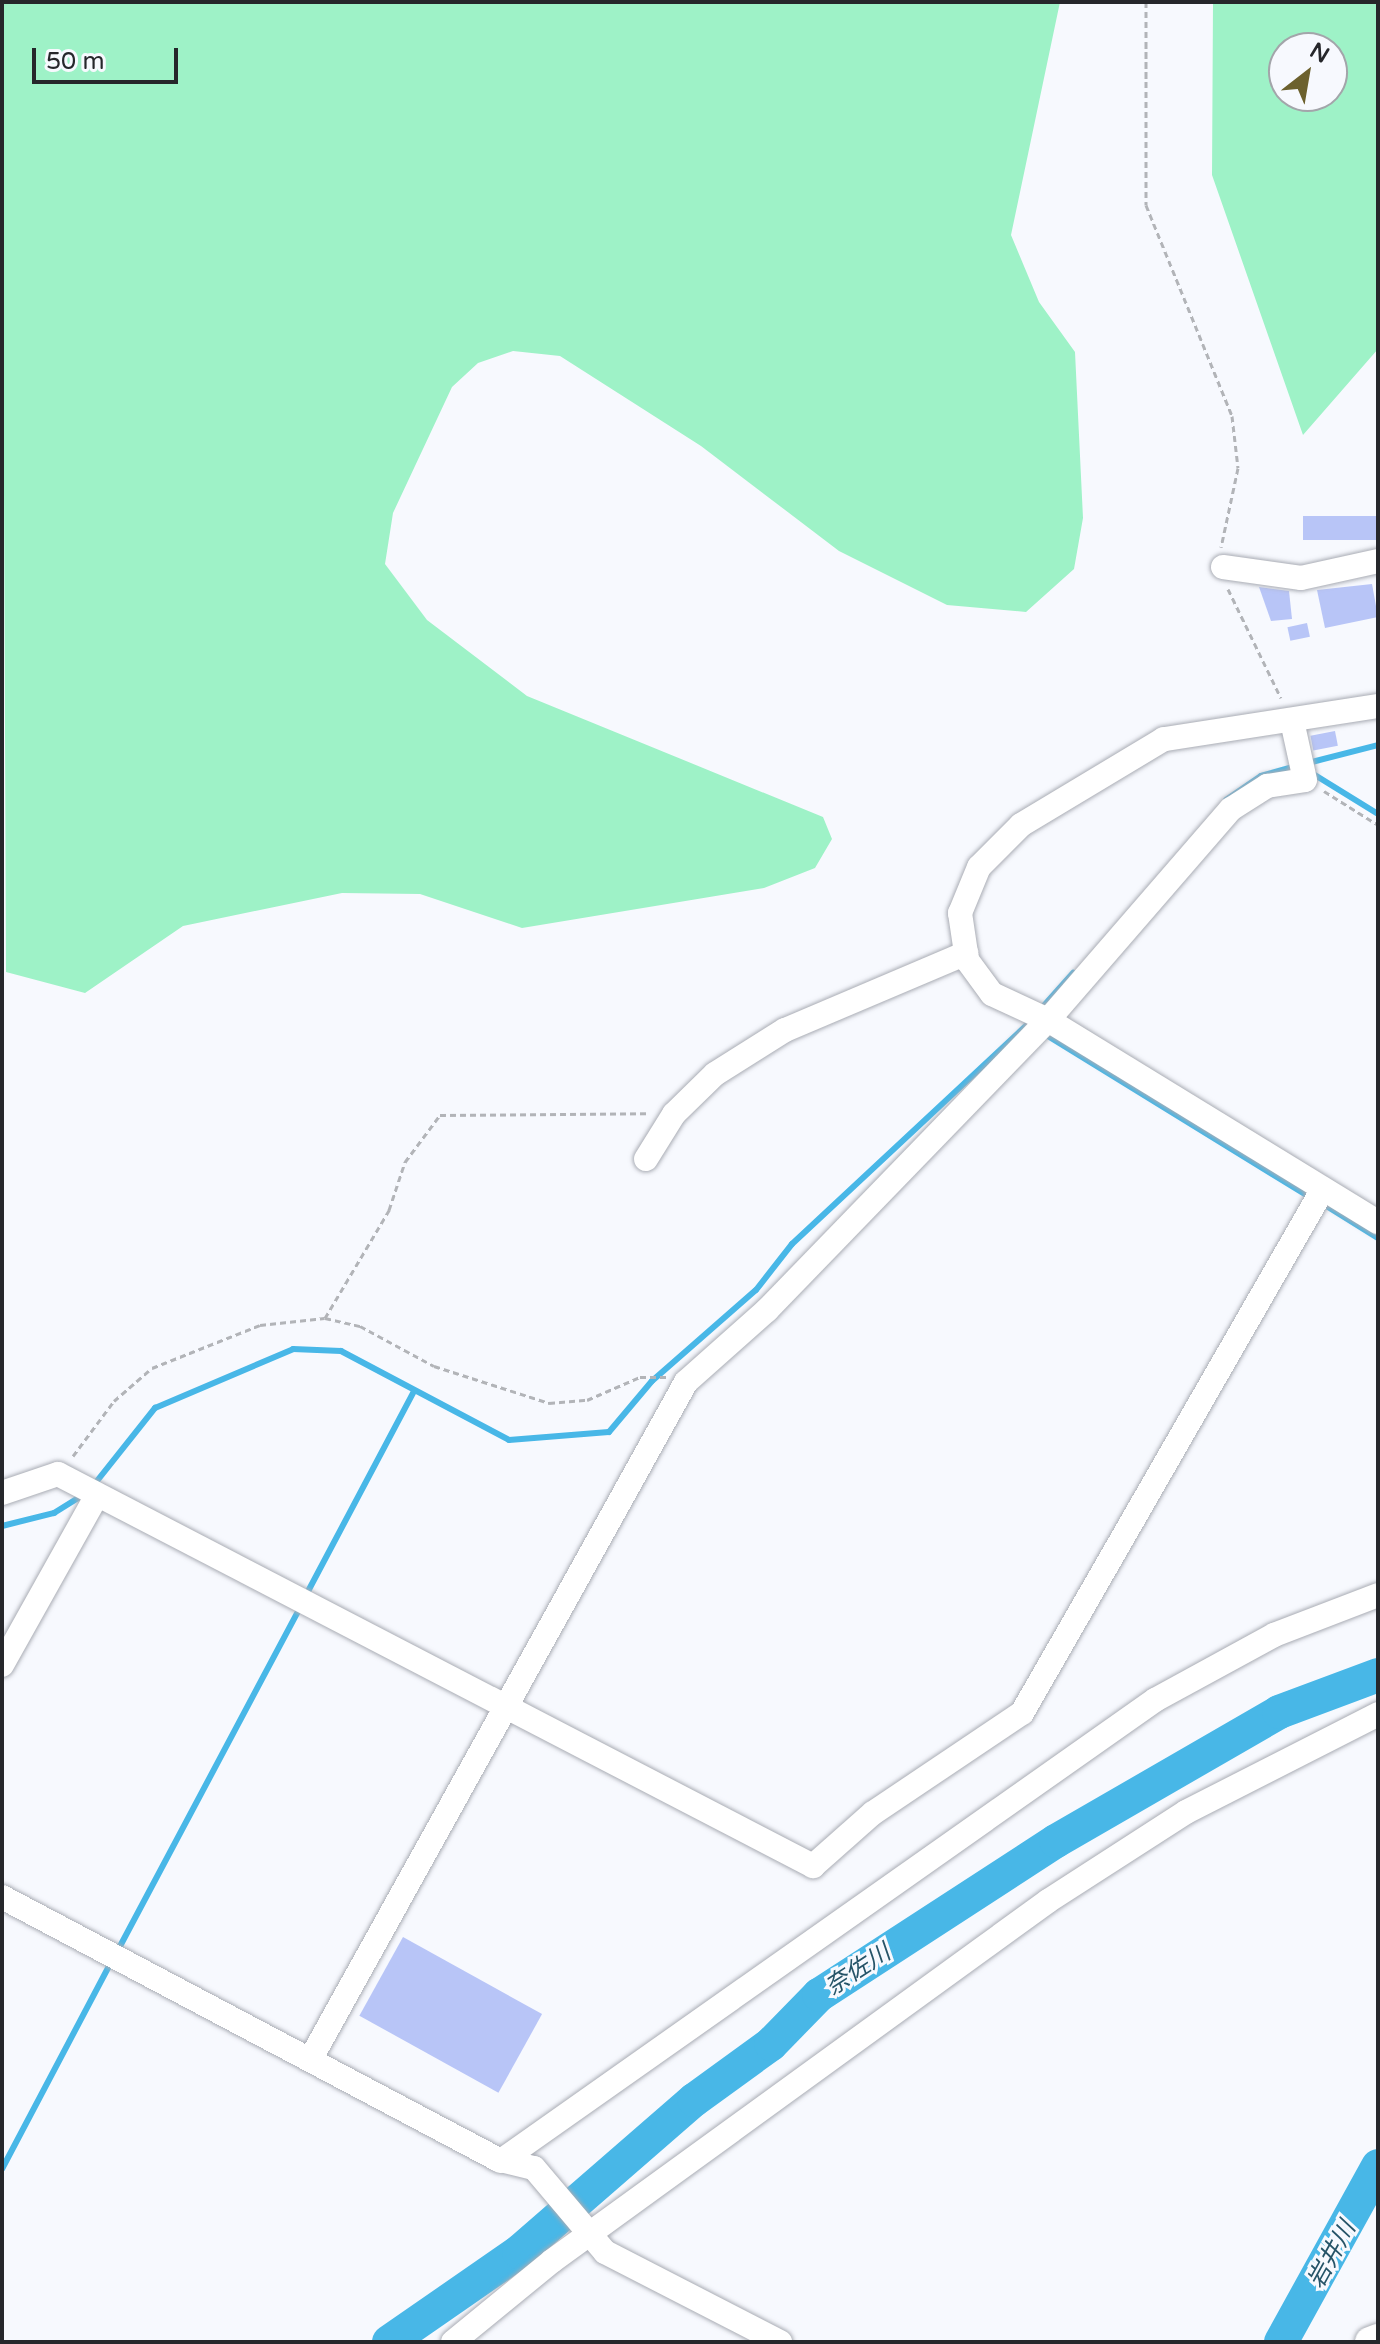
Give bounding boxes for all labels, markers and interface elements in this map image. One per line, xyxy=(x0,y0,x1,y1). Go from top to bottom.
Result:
scale bar xyxy=(36,32,182,82)
north arrow xyxy=(1268,32,1348,112)
text: N xyxy=(1305,37,1334,69)
text: 50 m xyxy=(46,47,104,76)
water label: 奈佐川 xyxy=(820,1938,896,2002)
water label: 岩井川 xyxy=(1302,2217,1362,2293)

